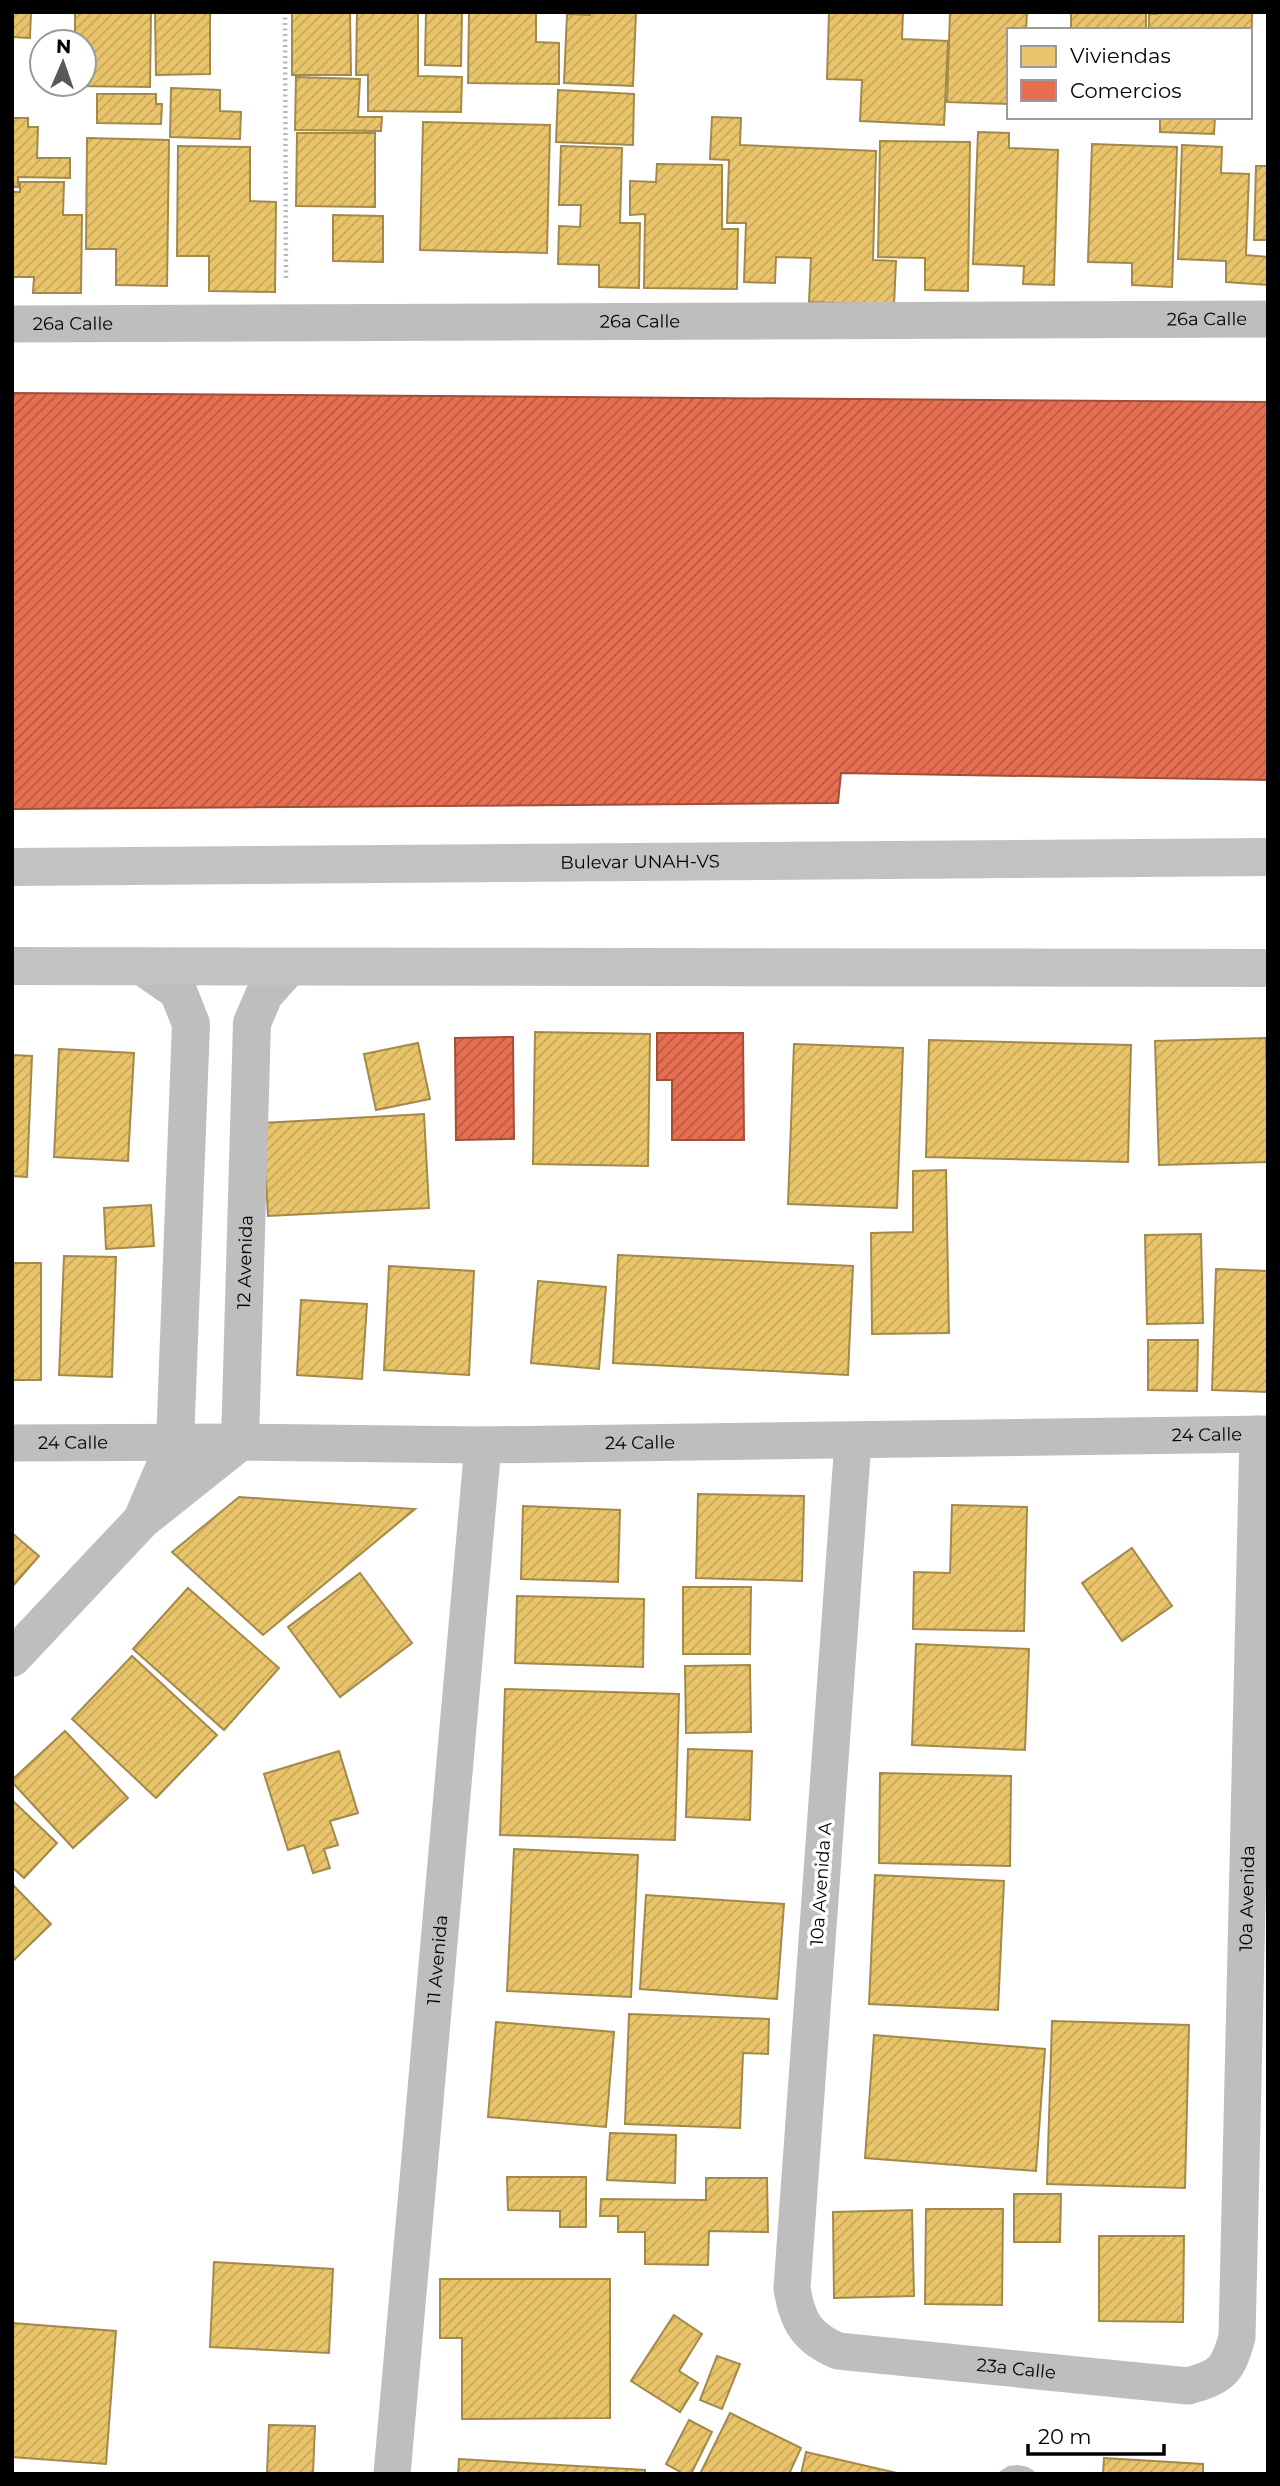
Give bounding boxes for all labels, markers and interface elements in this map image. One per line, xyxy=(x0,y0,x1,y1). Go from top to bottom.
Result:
north arrow xyxy=(28,28,98,98)
legend xyxy=(1007,28,1252,119)
text: N xyxy=(55,35,72,58)
text: Viviendas xyxy=(1070,43,1171,68)
text: Comercios xyxy=(1070,78,1181,103)
street label: 26a Calle xyxy=(1167,308,1247,330)
street label: 26a Calle xyxy=(600,310,680,333)
street label: 26a Calle xyxy=(33,313,113,335)
street label: Bulevar UNAH-VS xyxy=(560,850,720,874)
street label: 12 Avenida xyxy=(233,1215,258,1309)
street label: 24 Calle xyxy=(1172,1423,1242,1446)
street label: 24 Calle xyxy=(605,1431,675,1454)
street label: 24 Calle xyxy=(38,1432,108,1454)
street label: 10a Avenida A xyxy=(806,1821,836,1947)
street label: 10a Avenida xyxy=(1235,1845,1259,1952)
street label: 11 Avenida xyxy=(423,1914,452,2006)
street label: 23a Calle xyxy=(976,2354,1057,2384)
scale bar xyxy=(1028,2412,1164,2456)
text: 20 m xyxy=(1038,2424,1092,2449)

